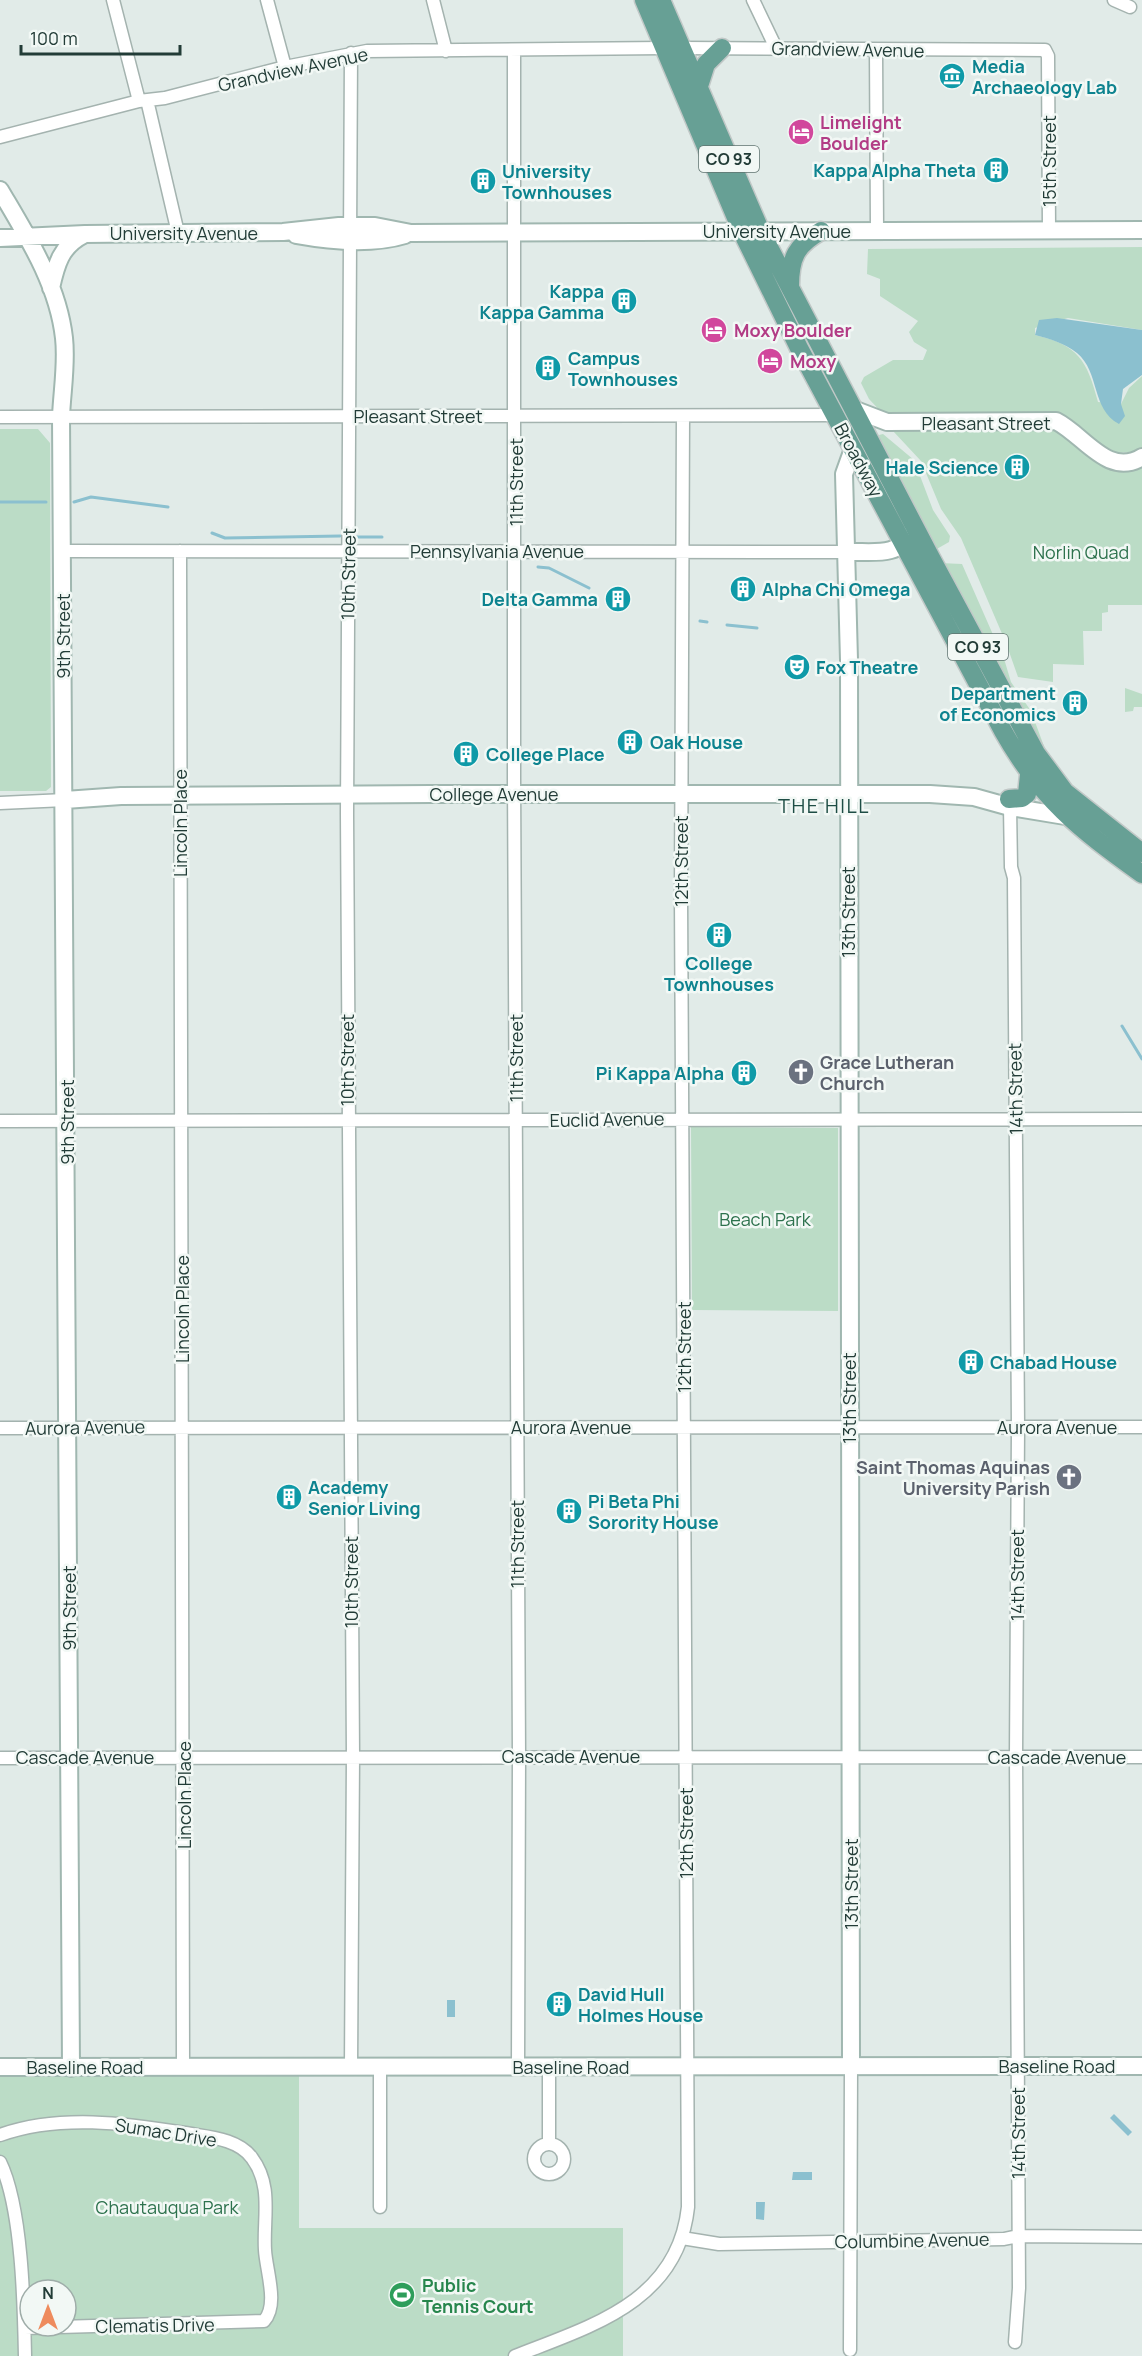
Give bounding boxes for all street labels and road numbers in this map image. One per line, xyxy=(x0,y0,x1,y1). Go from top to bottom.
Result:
street label: Grandview Avenue xyxy=(771,36,925,62)
street label: Grandview Avenue xyxy=(216,41,370,97)
street label: 15th Street xyxy=(1037,115,1061,207)
road number: CO 93 xyxy=(699,146,759,172)
street label: University Avenue xyxy=(703,219,851,243)
street label: University Avenue xyxy=(110,221,258,245)
street label: Pleasant Street xyxy=(353,404,483,428)
street label: Pleasant Street xyxy=(921,411,1051,435)
street label: Broadway xyxy=(829,419,889,502)
street label: 11th Street xyxy=(504,438,528,526)
street label: 10th Street xyxy=(335,528,361,620)
street label: Pennsylvania Avenue xyxy=(410,539,584,563)
street label: 9th Street xyxy=(51,593,75,679)
road number: CO 93 xyxy=(948,634,1008,660)
street label: Lincoln Place xyxy=(168,769,192,877)
street label: College Avenue xyxy=(430,782,558,806)
street label: 12th Street xyxy=(669,815,693,907)
street label: 13th Street xyxy=(836,866,860,958)
street label: 10th Street xyxy=(335,1014,359,1106)
street label: 11th Street xyxy=(504,1014,528,1102)
street label: 14th Street xyxy=(1002,1043,1028,1135)
street label: 9th Street xyxy=(55,1079,79,1165)
street label: Euclid Avenue xyxy=(549,1106,665,1132)
street label: Lincoln Place xyxy=(170,1255,194,1363)
street label: 12th Street xyxy=(672,1301,696,1393)
street label: 13th Street xyxy=(837,1352,861,1444)
street label: Aurora Avenue xyxy=(25,1414,145,1440)
street label: Aurora Avenue xyxy=(511,1415,631,1439)
street label: Aurora Avenue xyxy=(997,1415,1117,1439)
street label: 11th Street xyxy=(505,1500,529,1588)
street label: 14th Street xyxy=(1005,1529,1029,1621)
street label: 10th Street xyxy=(339,1536,363,1628)
street label: 9th Street xyxy=(57,1565,81,1651)
street label: Lincoln Place xyxy=(172,1741,196,1849)
street label: Cascade Avenue xyxy=(502,1744,640,1768)
street label: Cascade Avenue xyxy=(16,1745,154,1769)
street label: Cascade Avenue xyxy=(988,1745,1126,1769)
street label: 12th Street xyxy=(674,1787,698,1879)
street label: 13th Street xyxy=(839,1838,863,1930)
street label: Baseline Road xyxy=(999,2054,1115,2078)
street label: Baseline Road xyxy=(27,2055,143,2079)
street label: Baseline Road xyxy=(513,2055,629,2079)
street label: 14th Street xyxy=(1006,2087,1030,2179)
street label: Sumac Drive xyxy=(113,2112,219,2152)
street label: Columbine Avenue xyxy=(834,2227,990,2253)
street label: Clematis Drive xyxy=(95,2312,215,2338)

